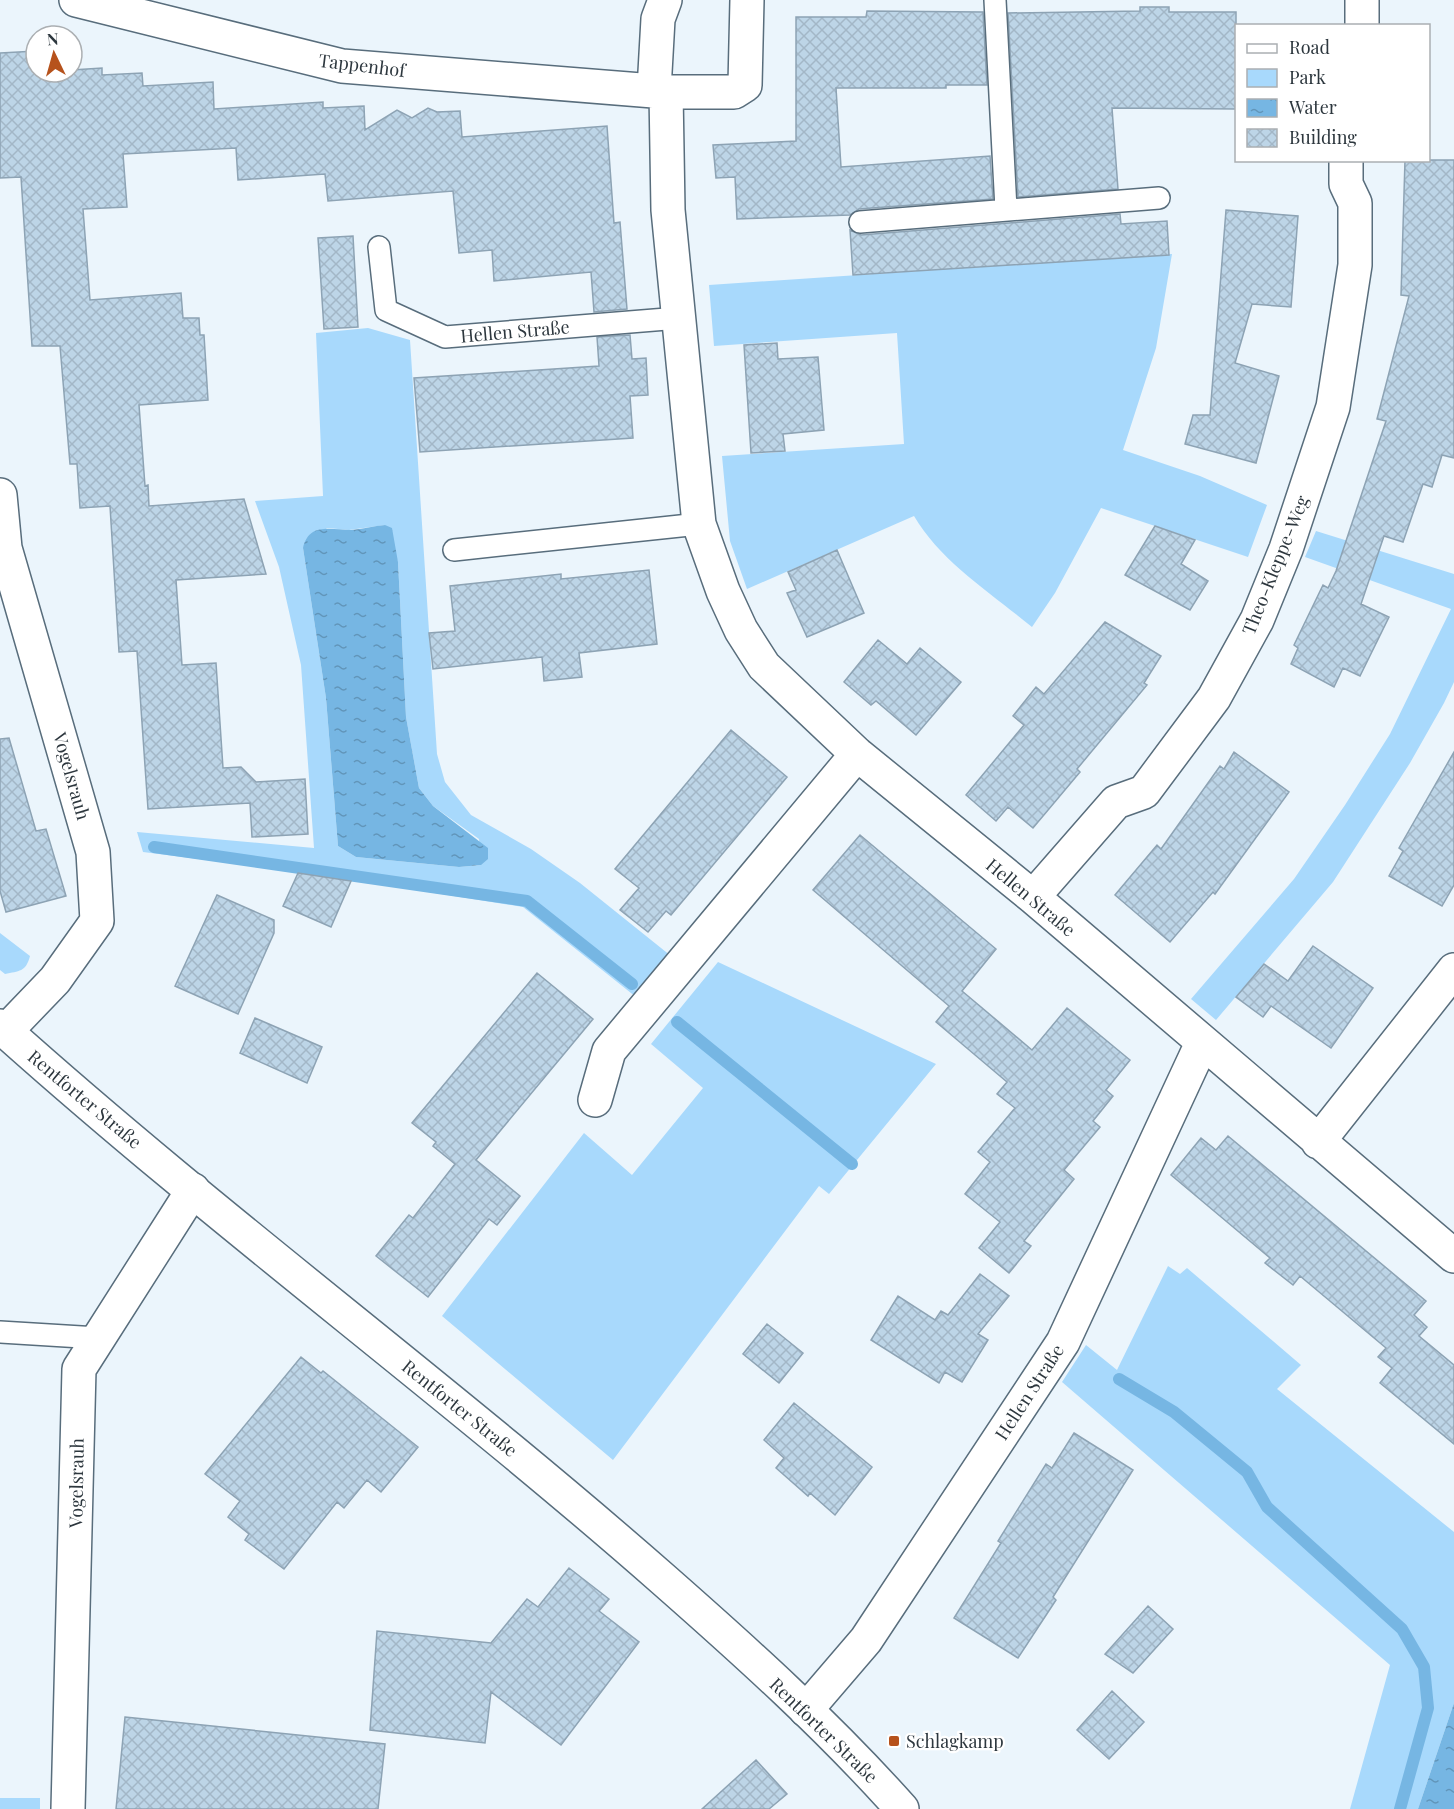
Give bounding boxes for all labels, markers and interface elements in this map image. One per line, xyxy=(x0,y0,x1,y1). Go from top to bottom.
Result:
north arrow xyxy=(24,24,84,84)
legend xyxy=(1235,24,1430,162)
text: N xyxy=(46,28,60,50)
text: Road xyxy=(1289,35,1330,59)
street label: Tappenhof xyxy=(317,48,409,82)
text: Park xyxy=(1289,65,1326,89)
text: Water xyxy=(1288,95,1337,119)
text: Building xyxy=(1289,125,1357,149)
street label: Hellen Straße xyxy=(459,314,571,348)
street label: Theo-Kleppe-Weg xyxy=(1236,491,1314,638)
street label: Vogelsrauh xyxy=(48,729,96,823)
street label: Hellen Straße xyxy=(981,853,1081,941)
street label: Rentforter Straße xyxy=(23,1044,147,1154)
street label: Hellen Straße xyxy=(989,1340,1069,1444)
street label: Rentforter Straße xyxy=(397,1354,523,1462)
street label: Vogelsrauh xyxy=(63,1437,89,1529)
street label: Rentforter Straße xyxy=(765,1672,883,1788)
place label: Schlagkamp xyxy=(906,1729,1004,1753)
marker: Schlagkamp xyxy=(887,1734,901,1748)

